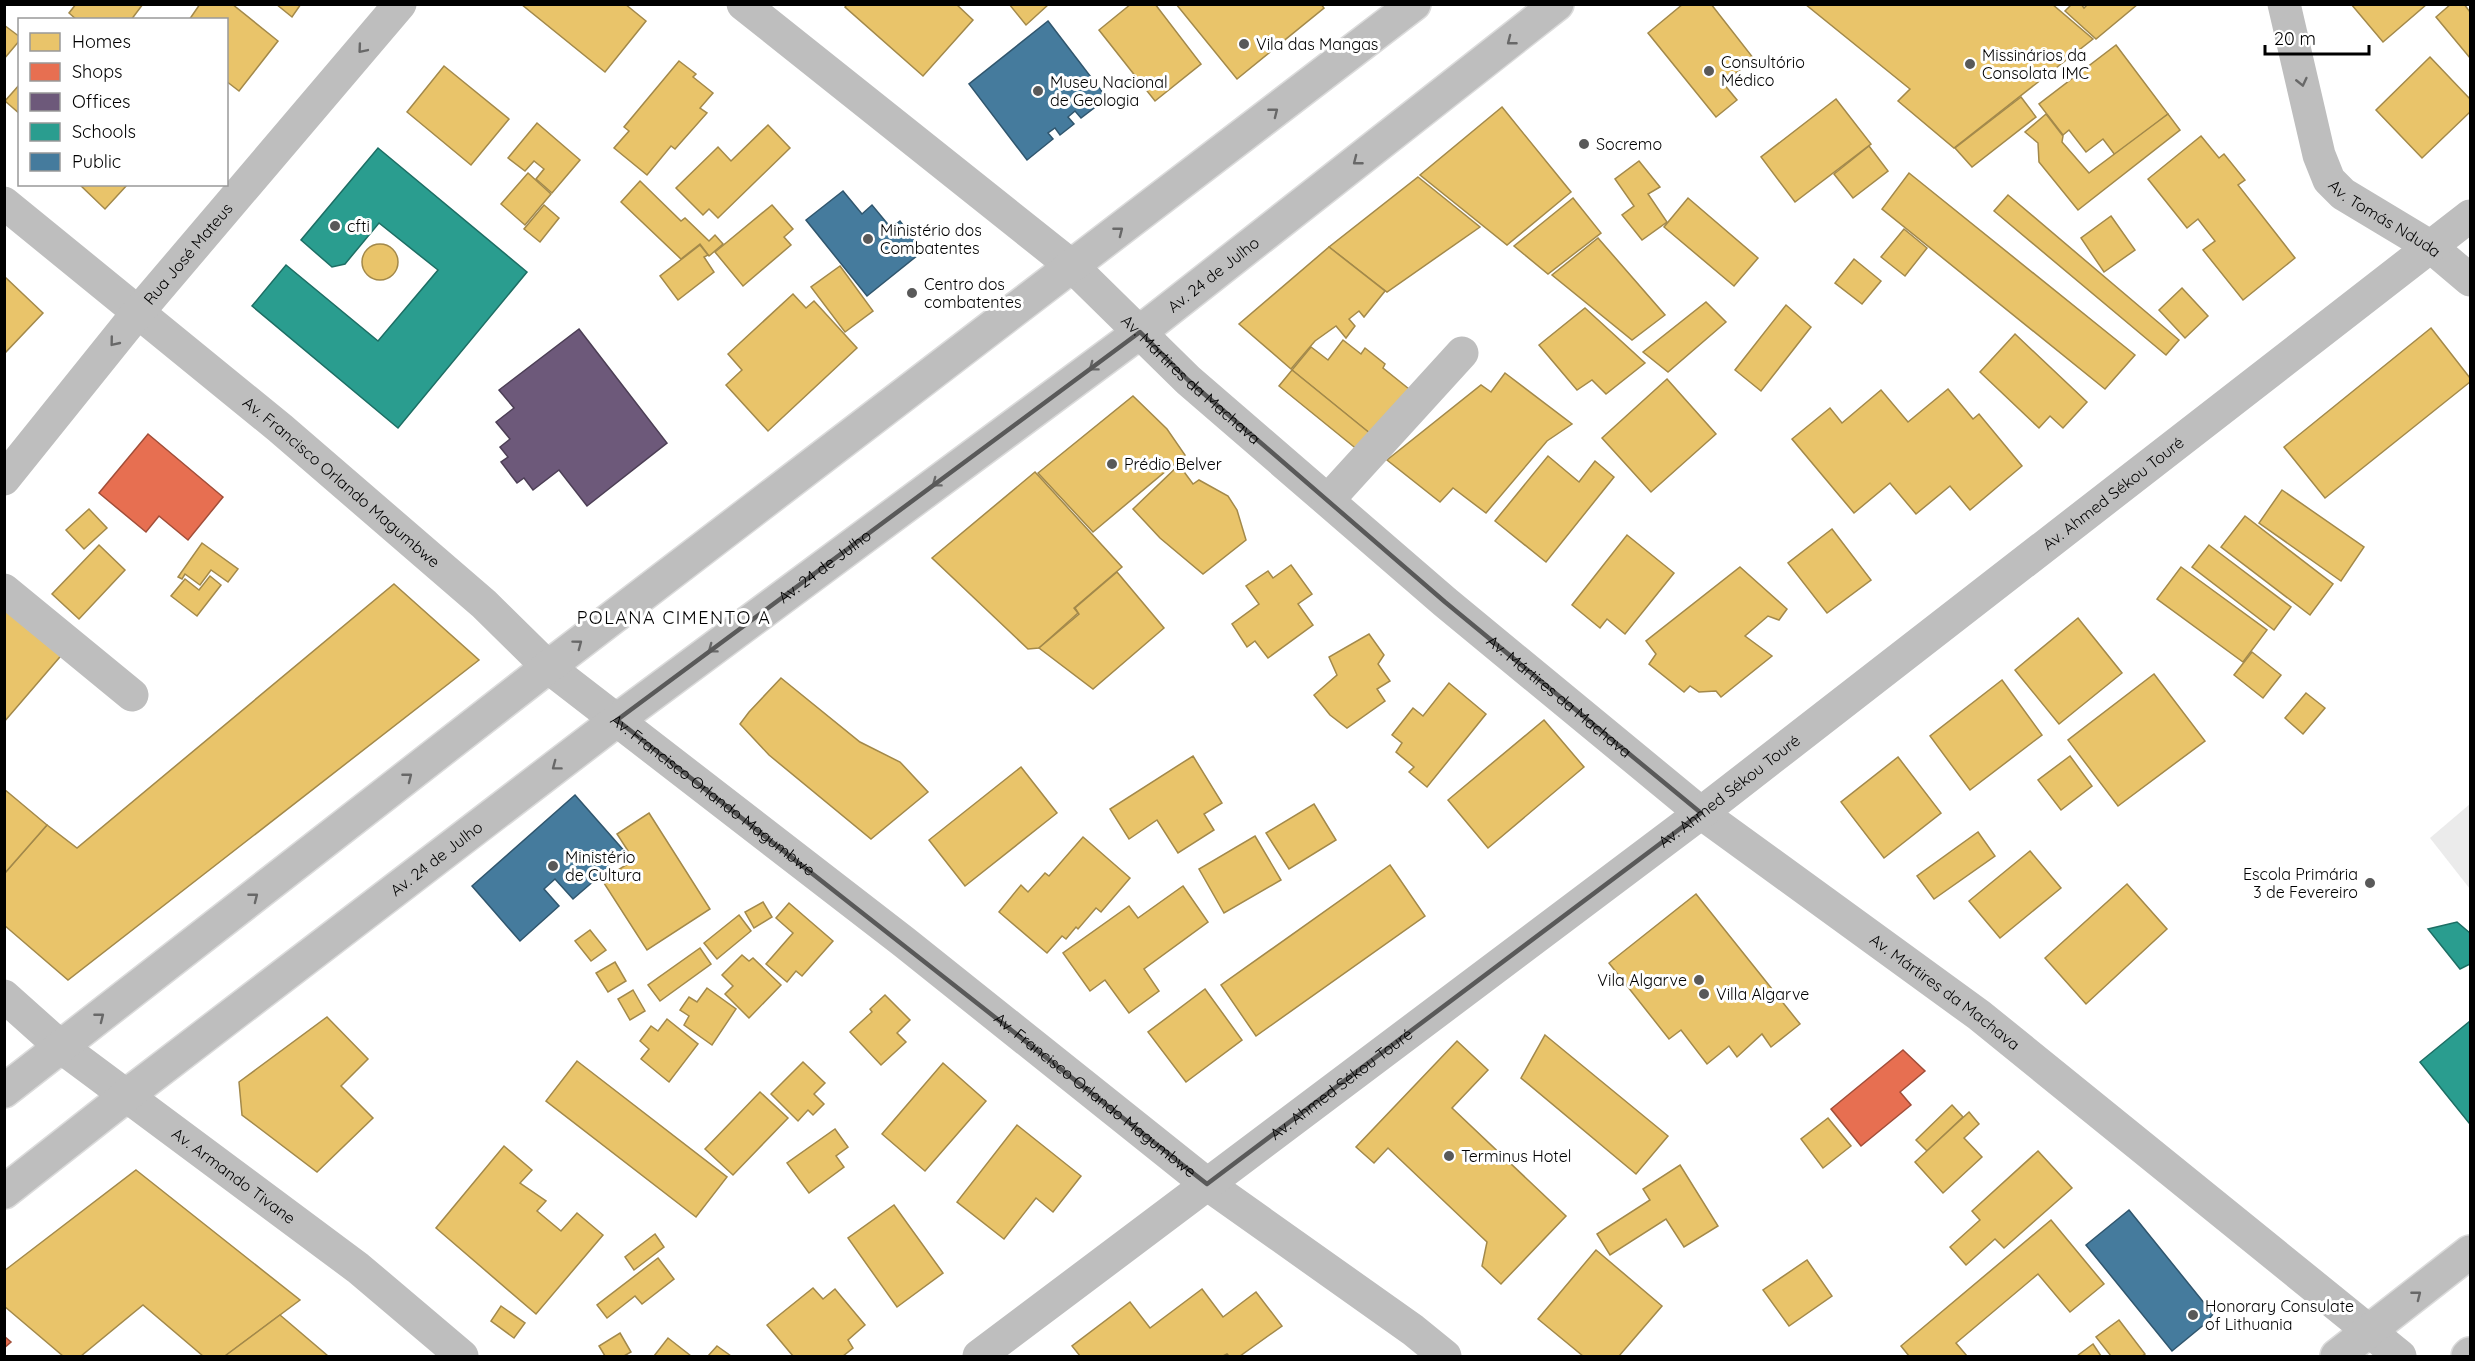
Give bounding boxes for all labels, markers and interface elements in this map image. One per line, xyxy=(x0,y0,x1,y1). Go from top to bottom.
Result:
legend xyxy=(18,18,228,186)
scale bar xyxy=(2265,18,2368,56)
text: 20 m xyxy=(2274,27,2316,50)
text: Homes xyxy=(72,30,131,53)
one-way arrow xyxy=(1506,33,1517,44)
place label: Vila das Mangas xyxy=(1256,34,1378,54)
marker: Vila das Mangas xyxy=(1237,37,1251,51)
one-way arrow xyxy=(358,42,369,53)
place label: Missinários da Consolata IMC xyxy=(1982,45,2089,83)
place label: Consultório Médico xyxy=(1721,52,1805,90)
marker: Missinários da Consolata IMC xyxy=(1963,57,1977,71)
text: Shops xyxy=(72,60,123,83)
marker: Consultório Médico xyxy=(1702,64,1716,78)
place label: Museu Nacional de Geologia xyxy=(1050,72,1168,110)
one-way arrow xyxy=(2295,77,2308,87)
marker: Museu Nacional de Geologia xyxy=(1031,84,1045,98)
text: Offices xyxy=(72,90,131,113)
one-way arrow xyxy=(1267,109,1278,120)
text: Schools xyxy=(72,120,136,143)
place label: Socremo xyxy=(1596,134,1662,154)
marker: Socremo xyxy=(1577,137,1591,151)
text: Public xyxy=(72,150,121,173)
one-way arrow xyxy=(1353,154,1364,165)
street label: Av. Tomás Nduda xyxy=(2324,175,2445,261)
street label: Rua José Mateus xyxy=(139,198,237,309)
place label: cfti xyxy=(347,216,370,236)
marker: cfti xyxy=(328,219,342,233)
place label: Ministério dos Combatentes xyxy=(880,220,982,258)
one-way arrow xyxy=(1113,228,1124,239)
marker: Ministério dos Combatentes xyxy=(861,232,875,246)
street label: Av. 24 de Julho xyxy=(1163,232,1263,317)
place label: Centro dos combatentes xyxy=(924,274,1021,312)
marker: Centro dos combatentes xyxy=(905,286,919,300)
street label: Av. Mártires da Machava xyxy=(1117,310,1265,448)
one-way arrow xyxy=(111,336,122,347)
one-way arrow xyxy=(1089,359,1100,370)
street label: Av. Francisco Orlando Magumbwe xyxy=(239,392,444,572)
street label: Av. Ahmed Sékou Touré xyxy=(2038,432,2188,554)
place label: Prédio Belver xyxy=(1124,454,1222,474)
marker: Prédio Belver xyxy=(1105,457,1119,471)
one-way arrow xyxy=(932,476,943,487)
street label: Av. 24 de Julho xyxy=(774,525,875,607)
district label: POLANA CIMENTO A xyxy=(577,606,771,629)
street label: Av. Mártires da Machava xyxy=(1483,631,1636,762)
one-way arrow xyxy=(572,641,583,652)
one-way arrow xyxy=(708,642,719,653)
street label: Av. Francisco Orlando Magumbwe xyxy=(607,709,819,880)
street label: Av. Ahmed Sékou Touré xyxy=(1654,730,1804,852)
one-way arrow xyxy=(552,759,563,770)
one-way arrow xyxy=(401,773,412,784)
street label: Av. 24 de Julho xyxy=(386,817,486,900)
place label: Ministério de Cultura xyxy=(565,847,641,885)
marker: Ministério de Cultura xyxy=(546,859,560,873)
place label: Escola Primária 3 de Fevereiro xyxy=(2243,864,2358,902)
marker: Escola Primária 3 de Fevereiro xyxy=(2363,876,2377,890)
one-way arrow xyxy=(247,893,258,904)
street label: Av. Mártires da Machava xyxy=(1866,929,2024,1054)
place label: Vila Algarve xyxy=(1597,970,1687,990)
marker: Vila Algarve xyxy=(1692,973,1706,987)
place label: Villa Algarve xyxy=(1716,984,1809,1004)
marker: Villa Algarve xyxy=(1697,987,1711,1001)
street label: Av. Francisco Orlando Magumbwe xyxy=(990,1008,1200,1182)
one-way arrow xyxy=(93,1013,104,1024)
street label: Av. Ahmed Sékou Touré xyxy=(1266,1024,1416,1144)
street label: Av. Armando Tivane xyxy=(168,1123,300,1228)
place label: Terminus Hotel xyxy=(1461,1146,1571,1166)
marker: Terminus Hotel xyxy=(1442,1149,1456,1163)
one-way arrow xyxy=(2410,1291,2421,1302)
place label: Honorary Consulate of Lithuania xyxy=(2205,1296,2354,1334)
marker: Honorary Consulate of Lithuania xyxy=(2186,1308,2200,1322)

